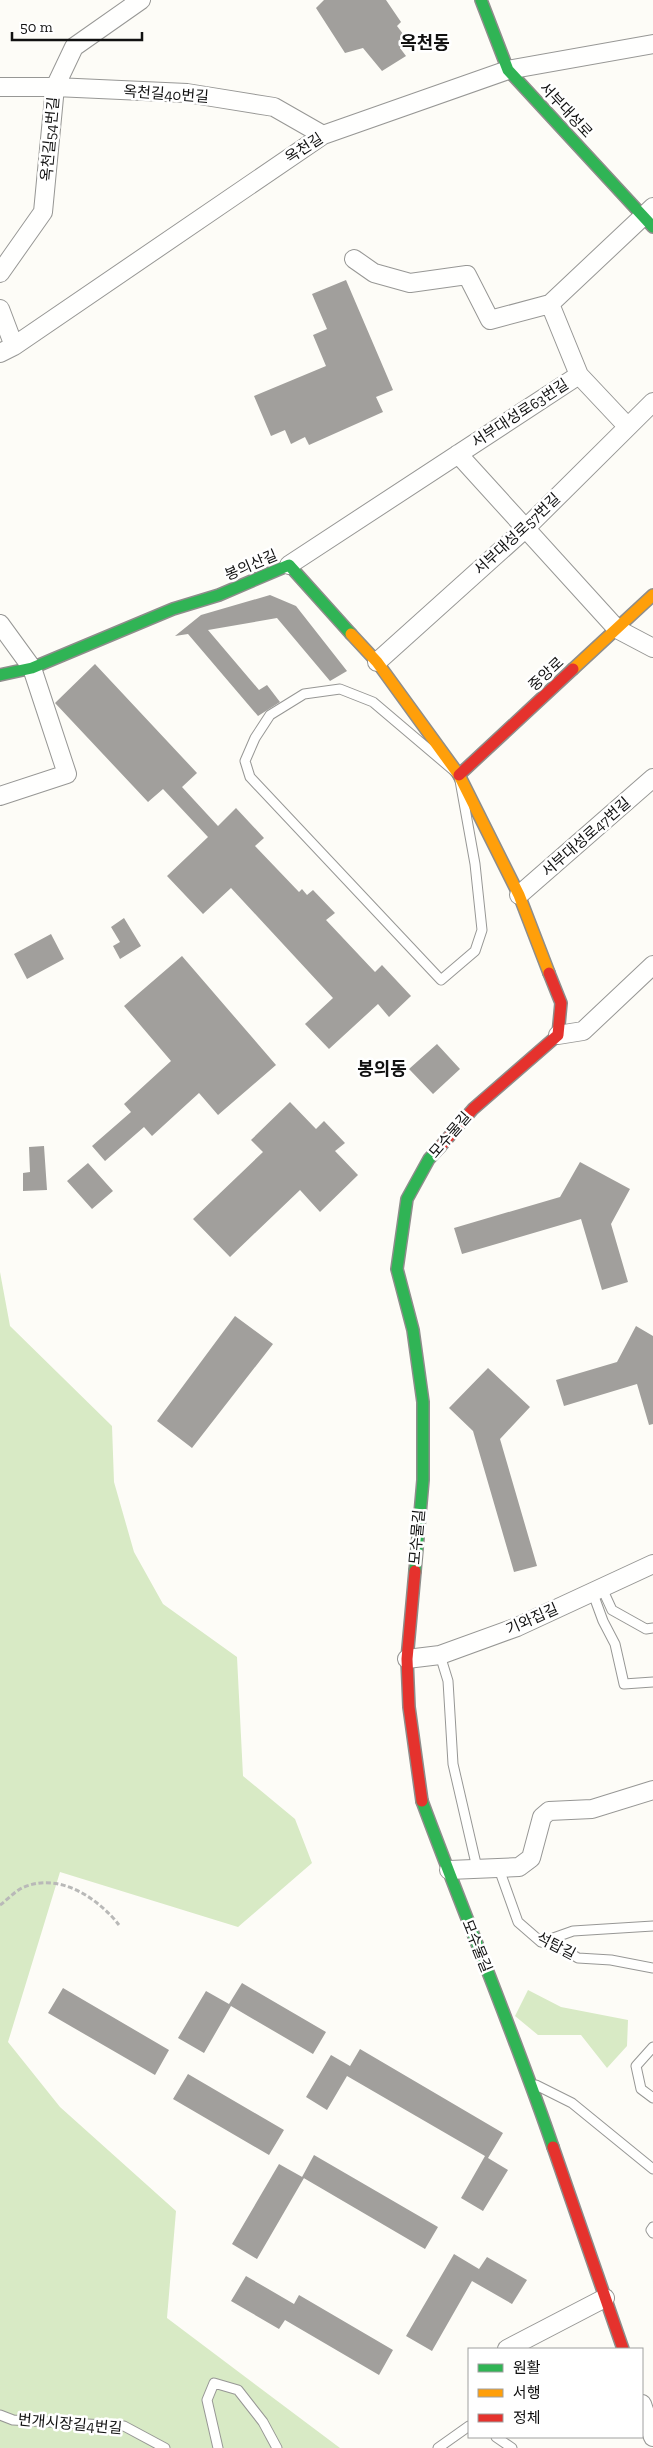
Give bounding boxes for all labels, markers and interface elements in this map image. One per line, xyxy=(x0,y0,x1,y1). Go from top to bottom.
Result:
scale bar xyxy=(12,10,142,42)
text: 50 m xyxy=(20,18,53,36)
district label: 옥천동 xyxy=(400,32,450,54)
street label: 서부대성로 xyxy=(536,79,596,141)
street label: 옥천길40번길 xyxy=(123,82,209,106)
street label: 옥천길54번길 xyxy=(37,96,63,182)
street label: 옥천길 xyxy=(282,129,326,167)
street label: 서부대성로63번길 xyxy=(468,375,572,451)
street label: 서부대성로57번길 xyxy=(470,489,564,579)
street label: 봉의산길 xyxy=(222,546,280,584)
street label: 중앙로 xyxy=(525,653,567,695)
street label: 서부대성로47번길 xyxy=(538,794,634,880)
district label: 봉의동 xyxy=(357,1058,407,1080)
street label: 모수물길 xyxy=(425,1108,475,1162)
street label: 모수물길 xyxy=(406,1509,428,1565)
street label: 기와집길 xyxy=(503,1600,561,1638)
street label: 모수물길 xyxy=(458,1917,496,1975)
street label: 석탑길 xyxy=(533,1929,579,1963)
legend xyxy=(468,2348,643,2438)
text: 원활 xyxy=(513,2359,541,2377)
text: 서행 xyxy=(513,2384,541,2402)
text: 정체 xyxy=(513,2409,541,2427)
street label: 번개시장길4번길 xyxy=(17,2410,123,2438)

